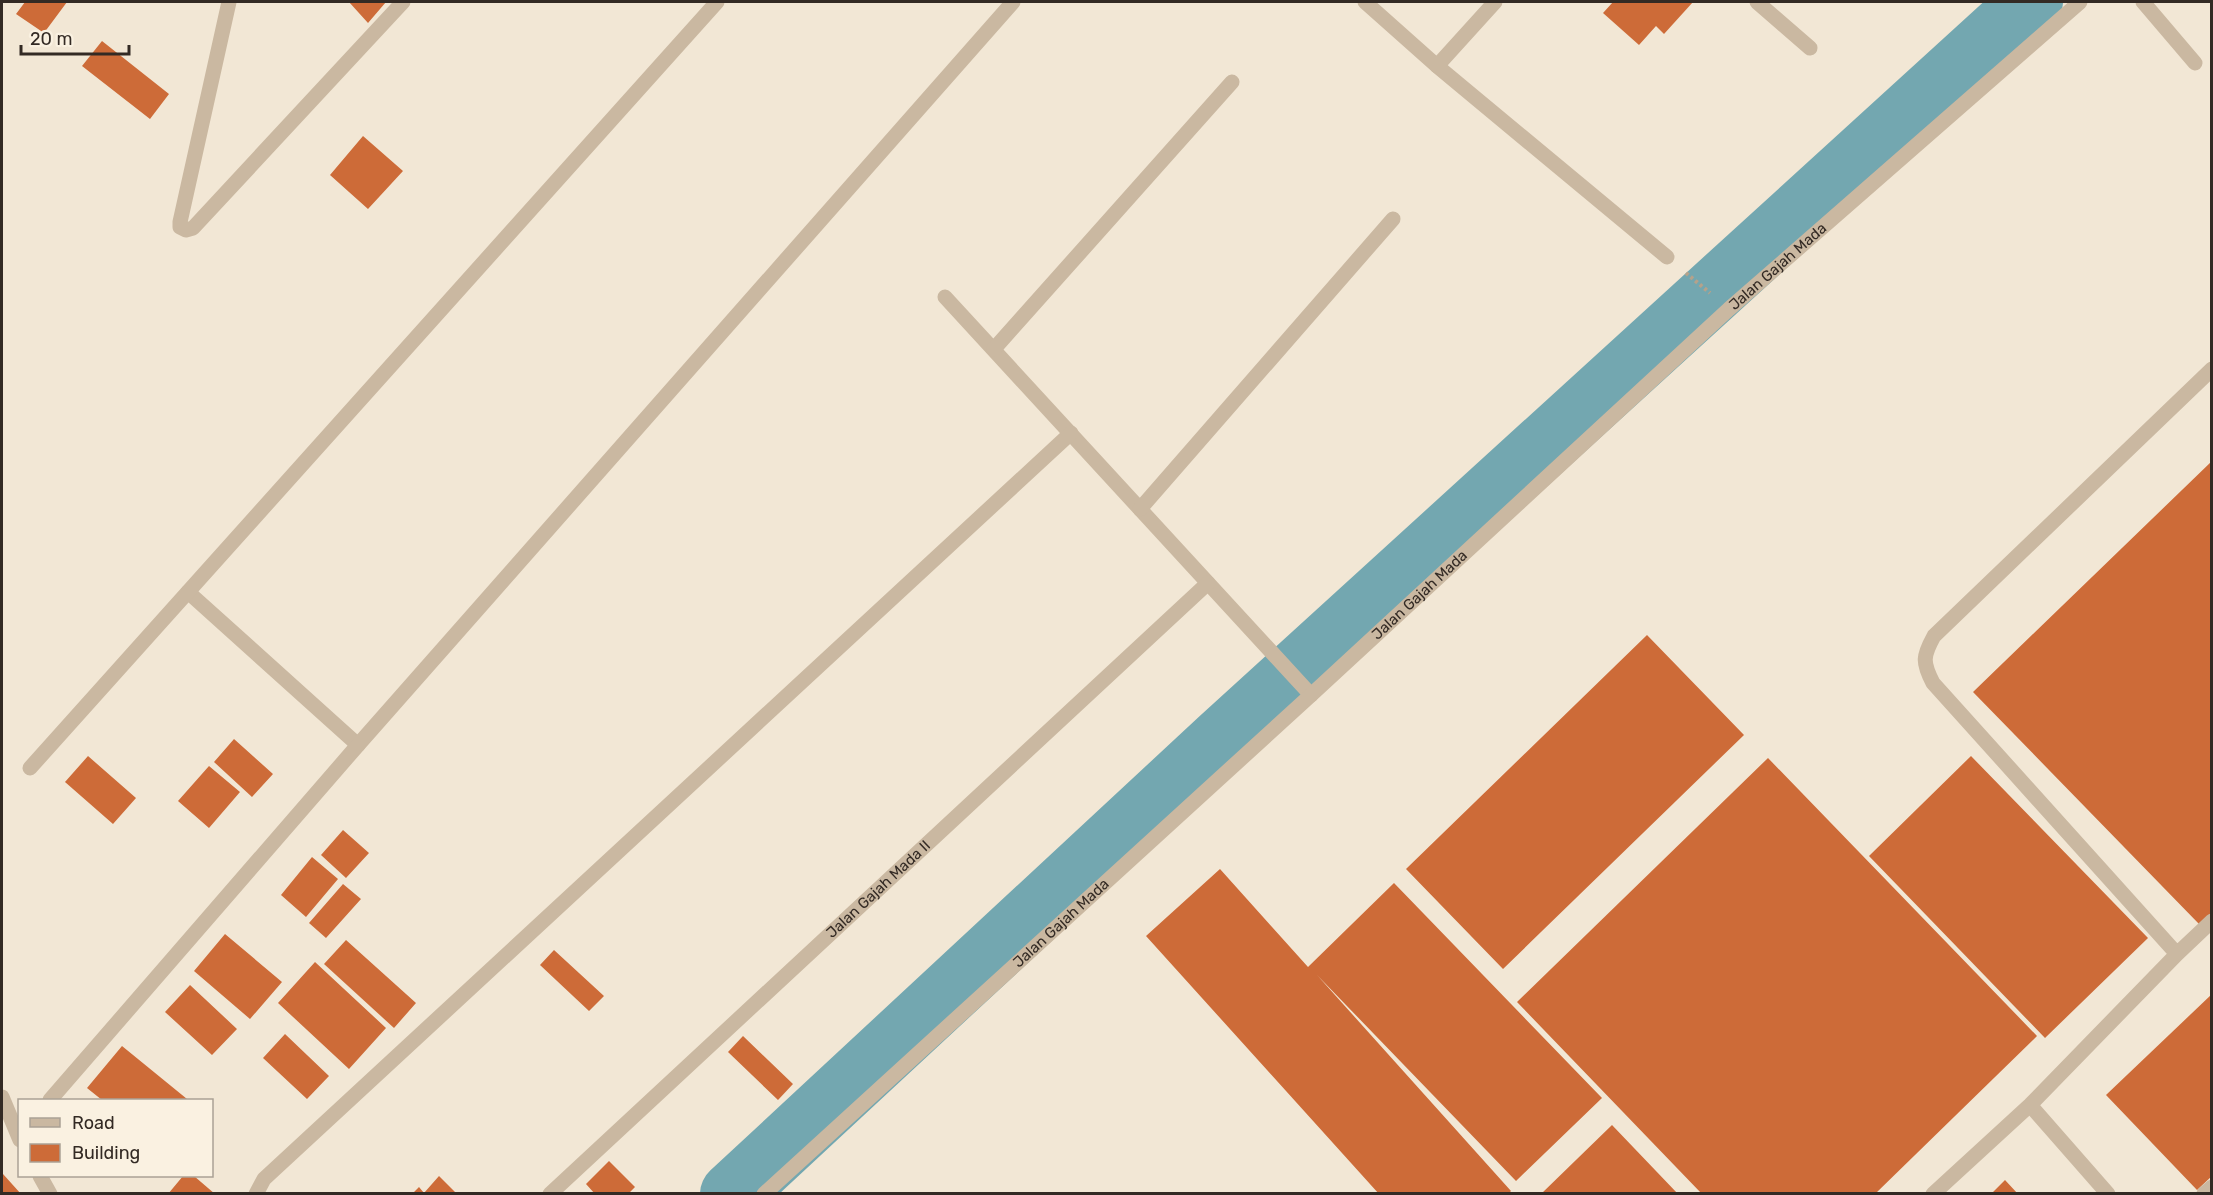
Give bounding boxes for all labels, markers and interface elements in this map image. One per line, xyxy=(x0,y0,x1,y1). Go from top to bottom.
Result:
scale bar xyxy=(21,18,129,56)
text: 20 m xyxy=(30,28,72,50)
street label: Jalan Gajah Mada xyxy=(1725,219,1830,314)
street label: Jalan Gajah Mada xyxy=(1368,546,1471,643)
street label: Jalan Gajah Mada II xyxy=(823,837,934,942)
street label: Jalan Gajah Mada xyxy=(1009,875,1113,971)
legend xyxy=(18,1099,213,1177)
text: Road xyxy=(72,1112,115,1134)
text: Building xyxy=(72,1142,140,1164)

